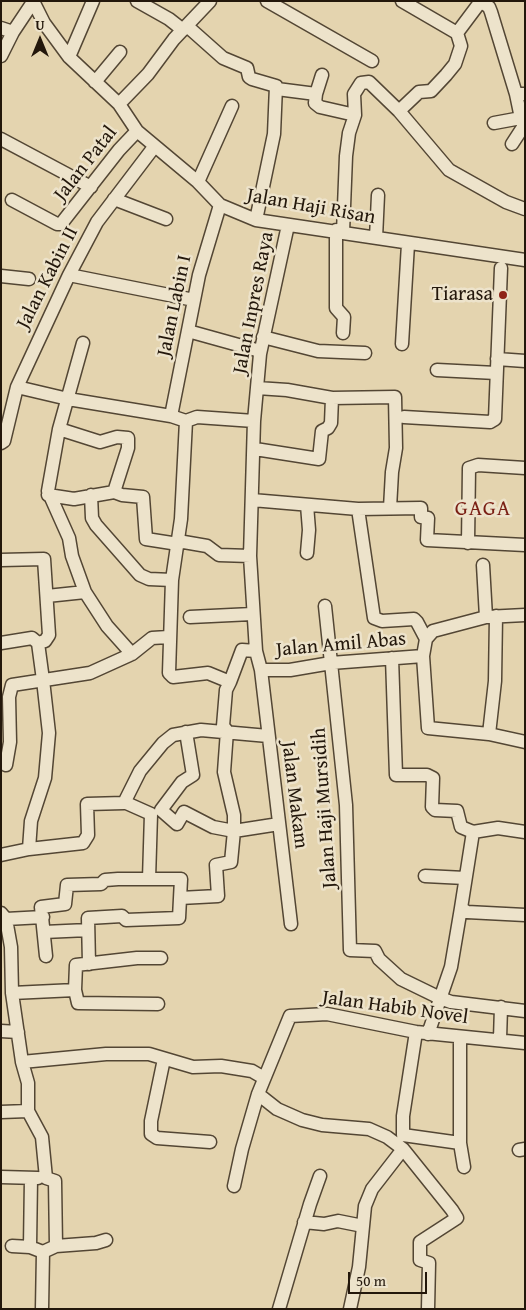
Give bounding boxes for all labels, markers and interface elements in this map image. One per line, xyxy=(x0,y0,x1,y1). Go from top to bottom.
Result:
north arrow xyxy=(15,15,65,65)
text: U xyxy=(35,15,45,35)
street label: Jalan Patal xyxy=(49,122,123,206)
street label: Jalan Haji Risan xyxy=(245,184,377,230)
street label: Jalan Kabin II xyxy=(12,223,84,333)
street label: Jalan Inpres Raya xyxy=(228,230,280,376)
street label: Jalan Labin I xyxy=(153,253,197,359)
place label: Tiarasa xyxy=(432,283,493,307)
marker: Tiarasa xyxy=(497,289,509,301)
district label: GAGA xyxy=(454,496,512,522)
street label: Jalan Amil Abas xyxy=(275,627,407,663)
street label: Jalan Haji Mursidih xyxy=(307,727,343,889)
street label: Jalan Makam xyxy=(275,740,313,850)
street label: Jalan Habib Novel xyxy=(320,986,470,1030)
scale bar xyxy=(351,1262,430,1294)
text: 50 m xyxy=(356,1270,386,1291)

